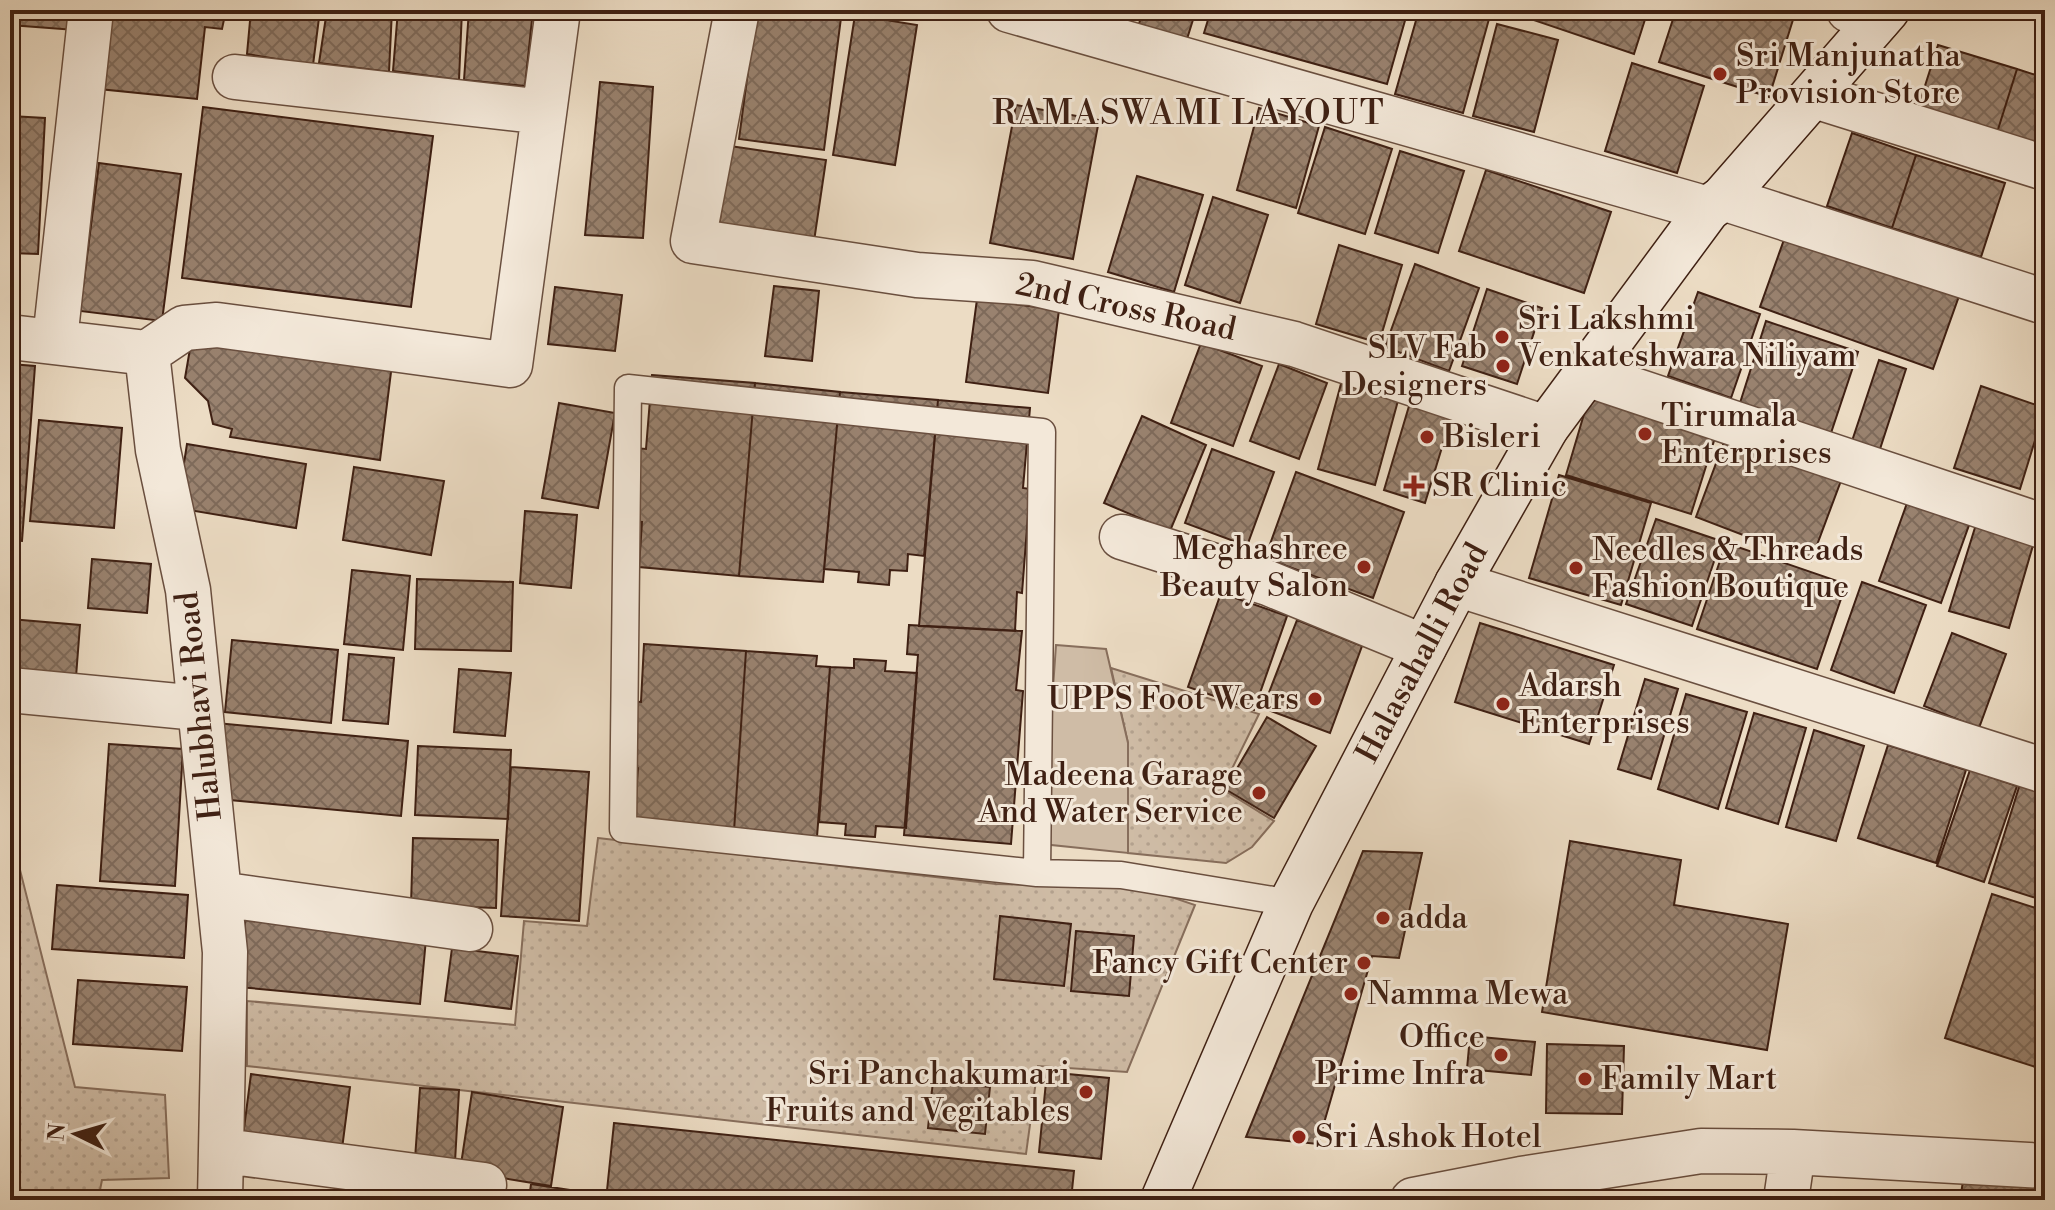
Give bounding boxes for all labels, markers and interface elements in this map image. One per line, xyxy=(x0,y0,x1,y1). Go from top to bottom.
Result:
place label: Sri Manjunatha Provision Store xyxy=(1736,36,1961,113)
marker: Sri Manjunatha Provision Store xyxy=(1711,65,1729,83)
district label: RAMASWAMI LAYOUT xyxy=(992,93,1386,135)
street label: 2nd Cross Road xyxy=(1012,264,1240,350)
place label: Sri Lakshmi Venkateshwara Niliyam xyxy=(1517,299,1856,376)
place label: SLV Fab Designers xyxy=(1342,328,1487,405)
marker: Sri Lakshmi Venkateshwara Niliyam xyxy=(1493,328,1511,346)
marker: SLV Fab Designers xyxy=(1494,357,1512,375)
place label: Tirumala Enterprises xyxy=(1661,396,1832,473)
place label: Bisleri xyxy=(1442,417,1541,457)
marker: Tirumala Enterprises xyxy=(1636,425,1654,443)
marker: Bisleri xyxy=(1418,428,1436,446)
place label: SR Clinic xyxy=(1432,466,1567,506)
marker: SR Clinic xyxy=(1403,475,1425,497)
place label: Meghashree Beauty Salon xyxy=(1159,529,1348,606)
place label: Needles & Threads Fashion Boutique xyxy=(1592,530,1863,607)
street label: Halasahalli Road xyxy=(1347,536,1497,770)
marker: Meghashree Beauty Salon xyxy=(1355,558,1373,576)
marker: Needles & Threads Fashion Boutique xyxy=(1567,559,1585,577)
street label: Halubhavi Road xyxy=(167,589,231,823)
place label: Adarsh Enterprises xyxy=(1518,666,1690,743)
place label: UPPS Foot Wears xyxy=(1047,679,1299,719)
marker: UPPS Foot Wears xyxy=(1306,690,1324,708)
marker: Adarsh Enterprises xyxy=(1494,695,1512,713)
place label: Madeena Garage And Water Service xyxy=(977,755,1243,832)
marker: Madeena Garage And Water Service xyxy=(1250,784,1268,802)
place label: adda xyxy=(1399,898,1469,938)
marker: adda xyxy=(1374,909,1392,927)
place label: Fancy Gift Center xyxy=(1092,943,1348,983)
marker: Fancy Gift Center xyxy=(1355,954,1373,972)
place label: Namma Mewa xyxy=(1367,974,1569,1014)
marker: Namma Mewa xyxy=(1342,985,1360,1003)
place label: Office Prime Infra xyxy=(1315,1017,1486,1094)
marker: Office Prime Infra xyxy=(1492,1046,1510,1064)
place label: Sri Panchakumari Fruits and Vegitables xyxy=(765,1054,1070,1131)
place label: Family Mart xyxy=(1601,1059,1777,1099)
marker: Family Mart xyxy=(1576,1070,1594,1088)
marker: Sri Panchakumari Fruits and Vegitables xyxy=(1077,1083,1095,1101)
north arrow xyxy=(36,1094,116,1174)
place label: Sri Ashok Hotel xyxy=(1315,1117,1542,1157)
text: N xyxy=(43,1122,72,1142)
marker: Sri Ashok Hotel xyxy=(1290,1128,1308,1146)

